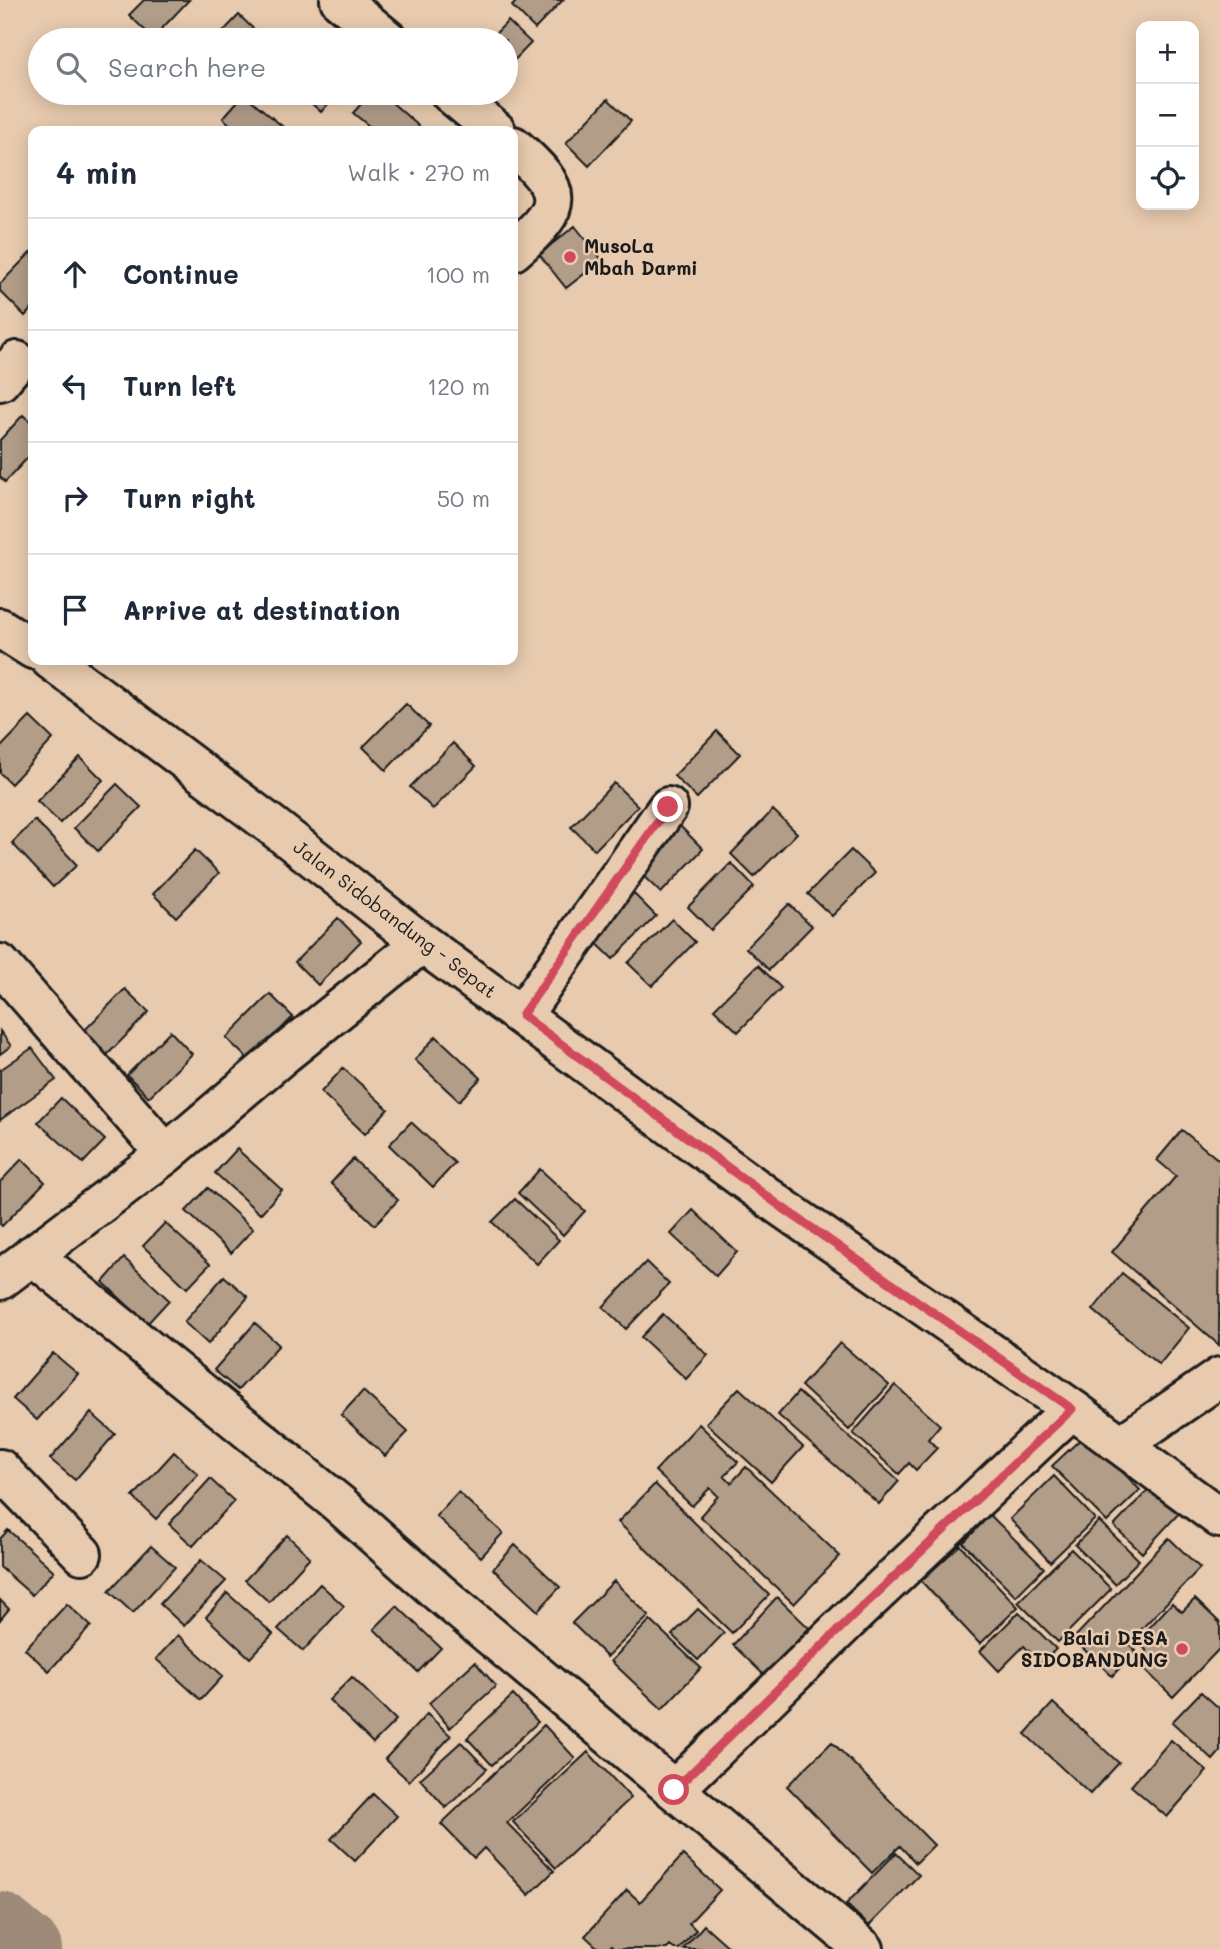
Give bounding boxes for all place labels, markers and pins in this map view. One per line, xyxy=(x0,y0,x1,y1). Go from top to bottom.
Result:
place label: MusoLa Mbah Darmi xyxy=(584,233,698,280)
marker: MusoLa Mbah Darmi xyxy=(562,249,578,265)
place label: Balai DESA SIDOBANDUNG xyxy=(1021,1625,1168,1672)
marker: Balai DESA SIDOBANDUNG xyxy=(1174,1641,1190,1657)

